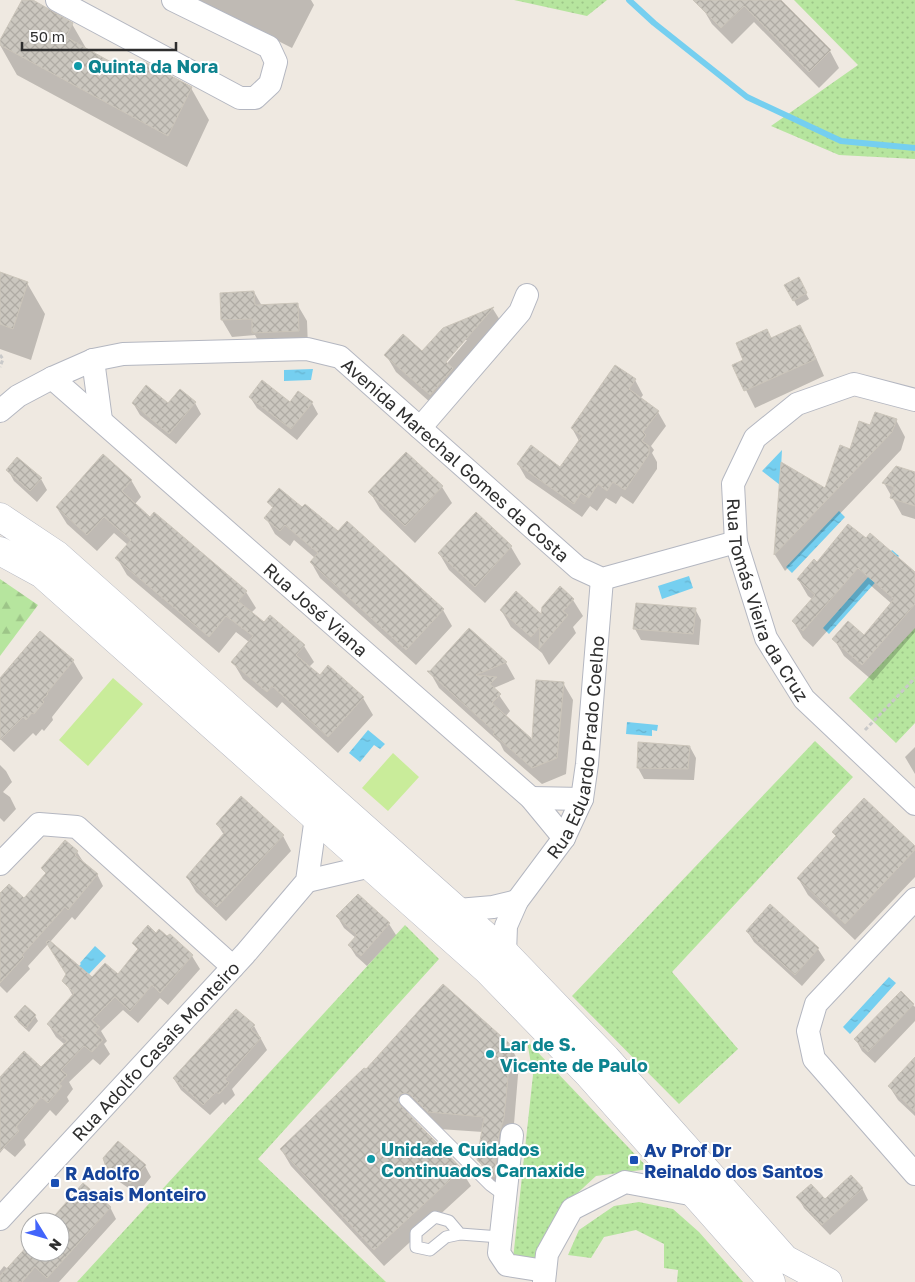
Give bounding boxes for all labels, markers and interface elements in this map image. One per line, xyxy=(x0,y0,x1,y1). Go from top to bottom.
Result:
scale bar xyxy=(22,20,176,52)
text: 50 m xyxy=(30,27,65,45)
place label: Quinta da Nora xyxy=(88,55,218,77)
marker: Quinta da Nora xyxy=(72,60,84,72)
street label: Avenida Marechal Gomes da Costa xyxy=(337,353,574,566)
street label: Rua Tomás Vieira da Cruz xyxy=(723,498,814,705)
street label: Rua José Viana xyxy=(259,558,372,661)
street label: Rua Eduardo Prado Coelho xyxy=(541,635,608,863)
street label: Rua Adolfo Casais Monteiro xyxy=(67,956,244,1145)
place label: Lar de S. Vicente de Paulo xyxy=(500,1033,648,1076)
marker: Lar de S. Vicente de Paulo xyxy=(484,1048,496,1060)
place label: Unidade Cuidados Continuados Carnaxide xyxy=(381,1138,585,1181)
place label: Av Prof Dr Reinaldo dos Santos xyxy=(644,1139,823,1182)
marker: Unidade Cuidados Continuados Carnaxide xyxy=(365,1153,377,1165)
marker: Av Prof Dr Reinaldo dos Santos xyxy=(628,1154,640,1166)
place label: R Adolfo Casais Monteiro xyxy=(65,1162,206,1205)
marker: R Adolfo Casais Monteiro xyxy=(49,1177,61,1189)
north arrow xyxy=(20,1212,70,1262)
text: N xyxy=(46,1236,66,1254)

